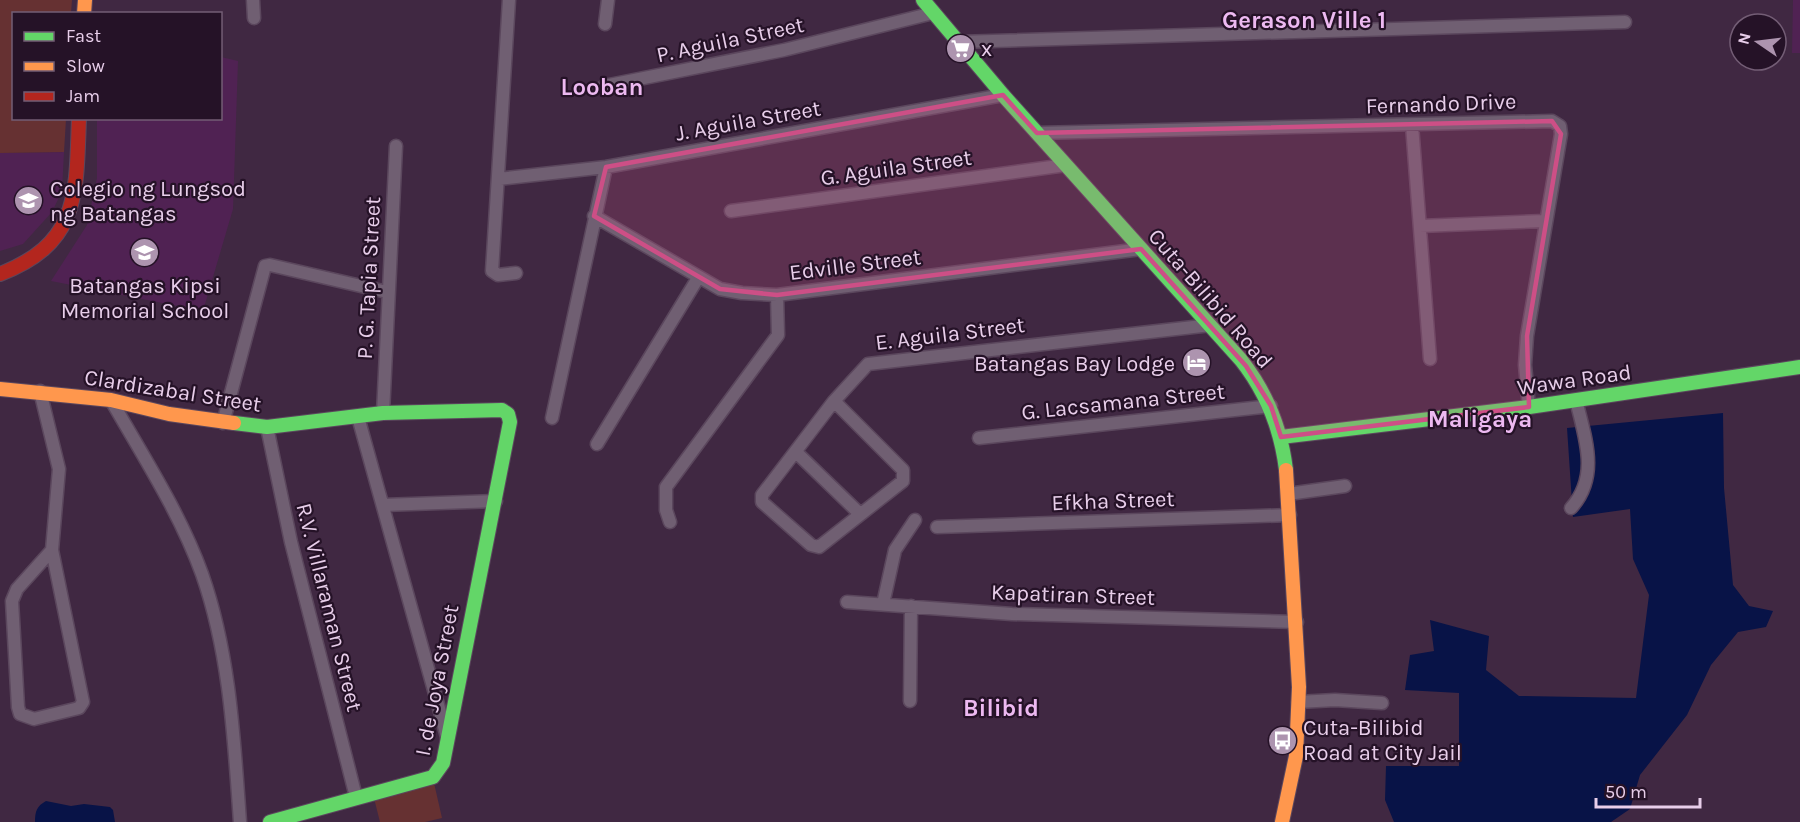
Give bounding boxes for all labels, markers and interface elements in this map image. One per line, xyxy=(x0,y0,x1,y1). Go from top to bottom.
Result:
district label: Gerason Ville 1 xyxy=(1222,6,1386,34)
legend xyxy=(12,12,222,120)
street label: P. Aguila Street xyxy=(654,12,806,68)
north arrow xyxy=(1728,12,1788,72)
text: Fast xyxy=(66,25,101,47)
text: N xyxy=(1733,31,1755,46)
supermarket icon: x xyxy=(944,32,976,64)
place label: x xyxy=(981,36,992,62)
text: Slow xyxy=(66,55,105,77)
district label: Looban xyxy=(561,73,643,101)
text: Jam xyxy=(66,85,100,107)
street label: Fernando Drive xyxy=(1365,88,1517,120)
street label: J. Aguila Street xyxy=(674,95,823,147)
street label: G. Aguila Street xyxy=(819,145,973,191)
place label: Colegio ng Lungsod ng Batangas xyxy=(50,176,246,227)
school or university icon: Colegio ng Lungsod ng Batangas xyxy=(13,185,45,217)
street label: P. G. Tapia Street xyxy=(352,196,386,360)
street label: Cuta-Bilibid Road xyxy=(1143,224,1278,374)
school or university icon: Batangas Kipsi Memorial School xyxy=(129,237,161,269)
street label: Edville Street xyxy=(788,244,922,286)
place label: Batangas Kipsi Memorial School xyxy=(61,273,229,324)
street label: E. Aguila Street xyxy=(874,312,1026,356)
hotel icon: Batangas Bay Lodge xyxy=(1180,347,1212,379)
place label: Batangas Bay Lodge xyxy=(974,351,1175,377)
street label: Wawa Road xyxy=(1515,359,1633,401)
street label: Clardizabal Street xyxy=(83,364,263,418)
street label: G. Lacsamana Street xyxy=(1020,378,1226,426)
district label: Maligaya xyxy=(1428,405,1532,433)
street label: Efkha Street xyxy=(1051,486,1175,516)
street label: R.V. Villaraman Street xyxy=(291,500,368,714)
street label: Kapatiran Street xyxy=(990,579,1155,611)
street label: I. de Joya Street xyxy=(410,602,464,758)
district label: Bilibid xyxy=(963,694,1039,722)
place label: Cuta-Bilibid Road at City Jail xyxy=(1303,715,1462,766)
bus stop icon: Cuta-Bilibid Road at City Jail xyxy=(1266,724,1298,756)
scale bar xyxy=(1596,771,1700,809)
text: 50 m xyxy=(1605,781,1647,803)

